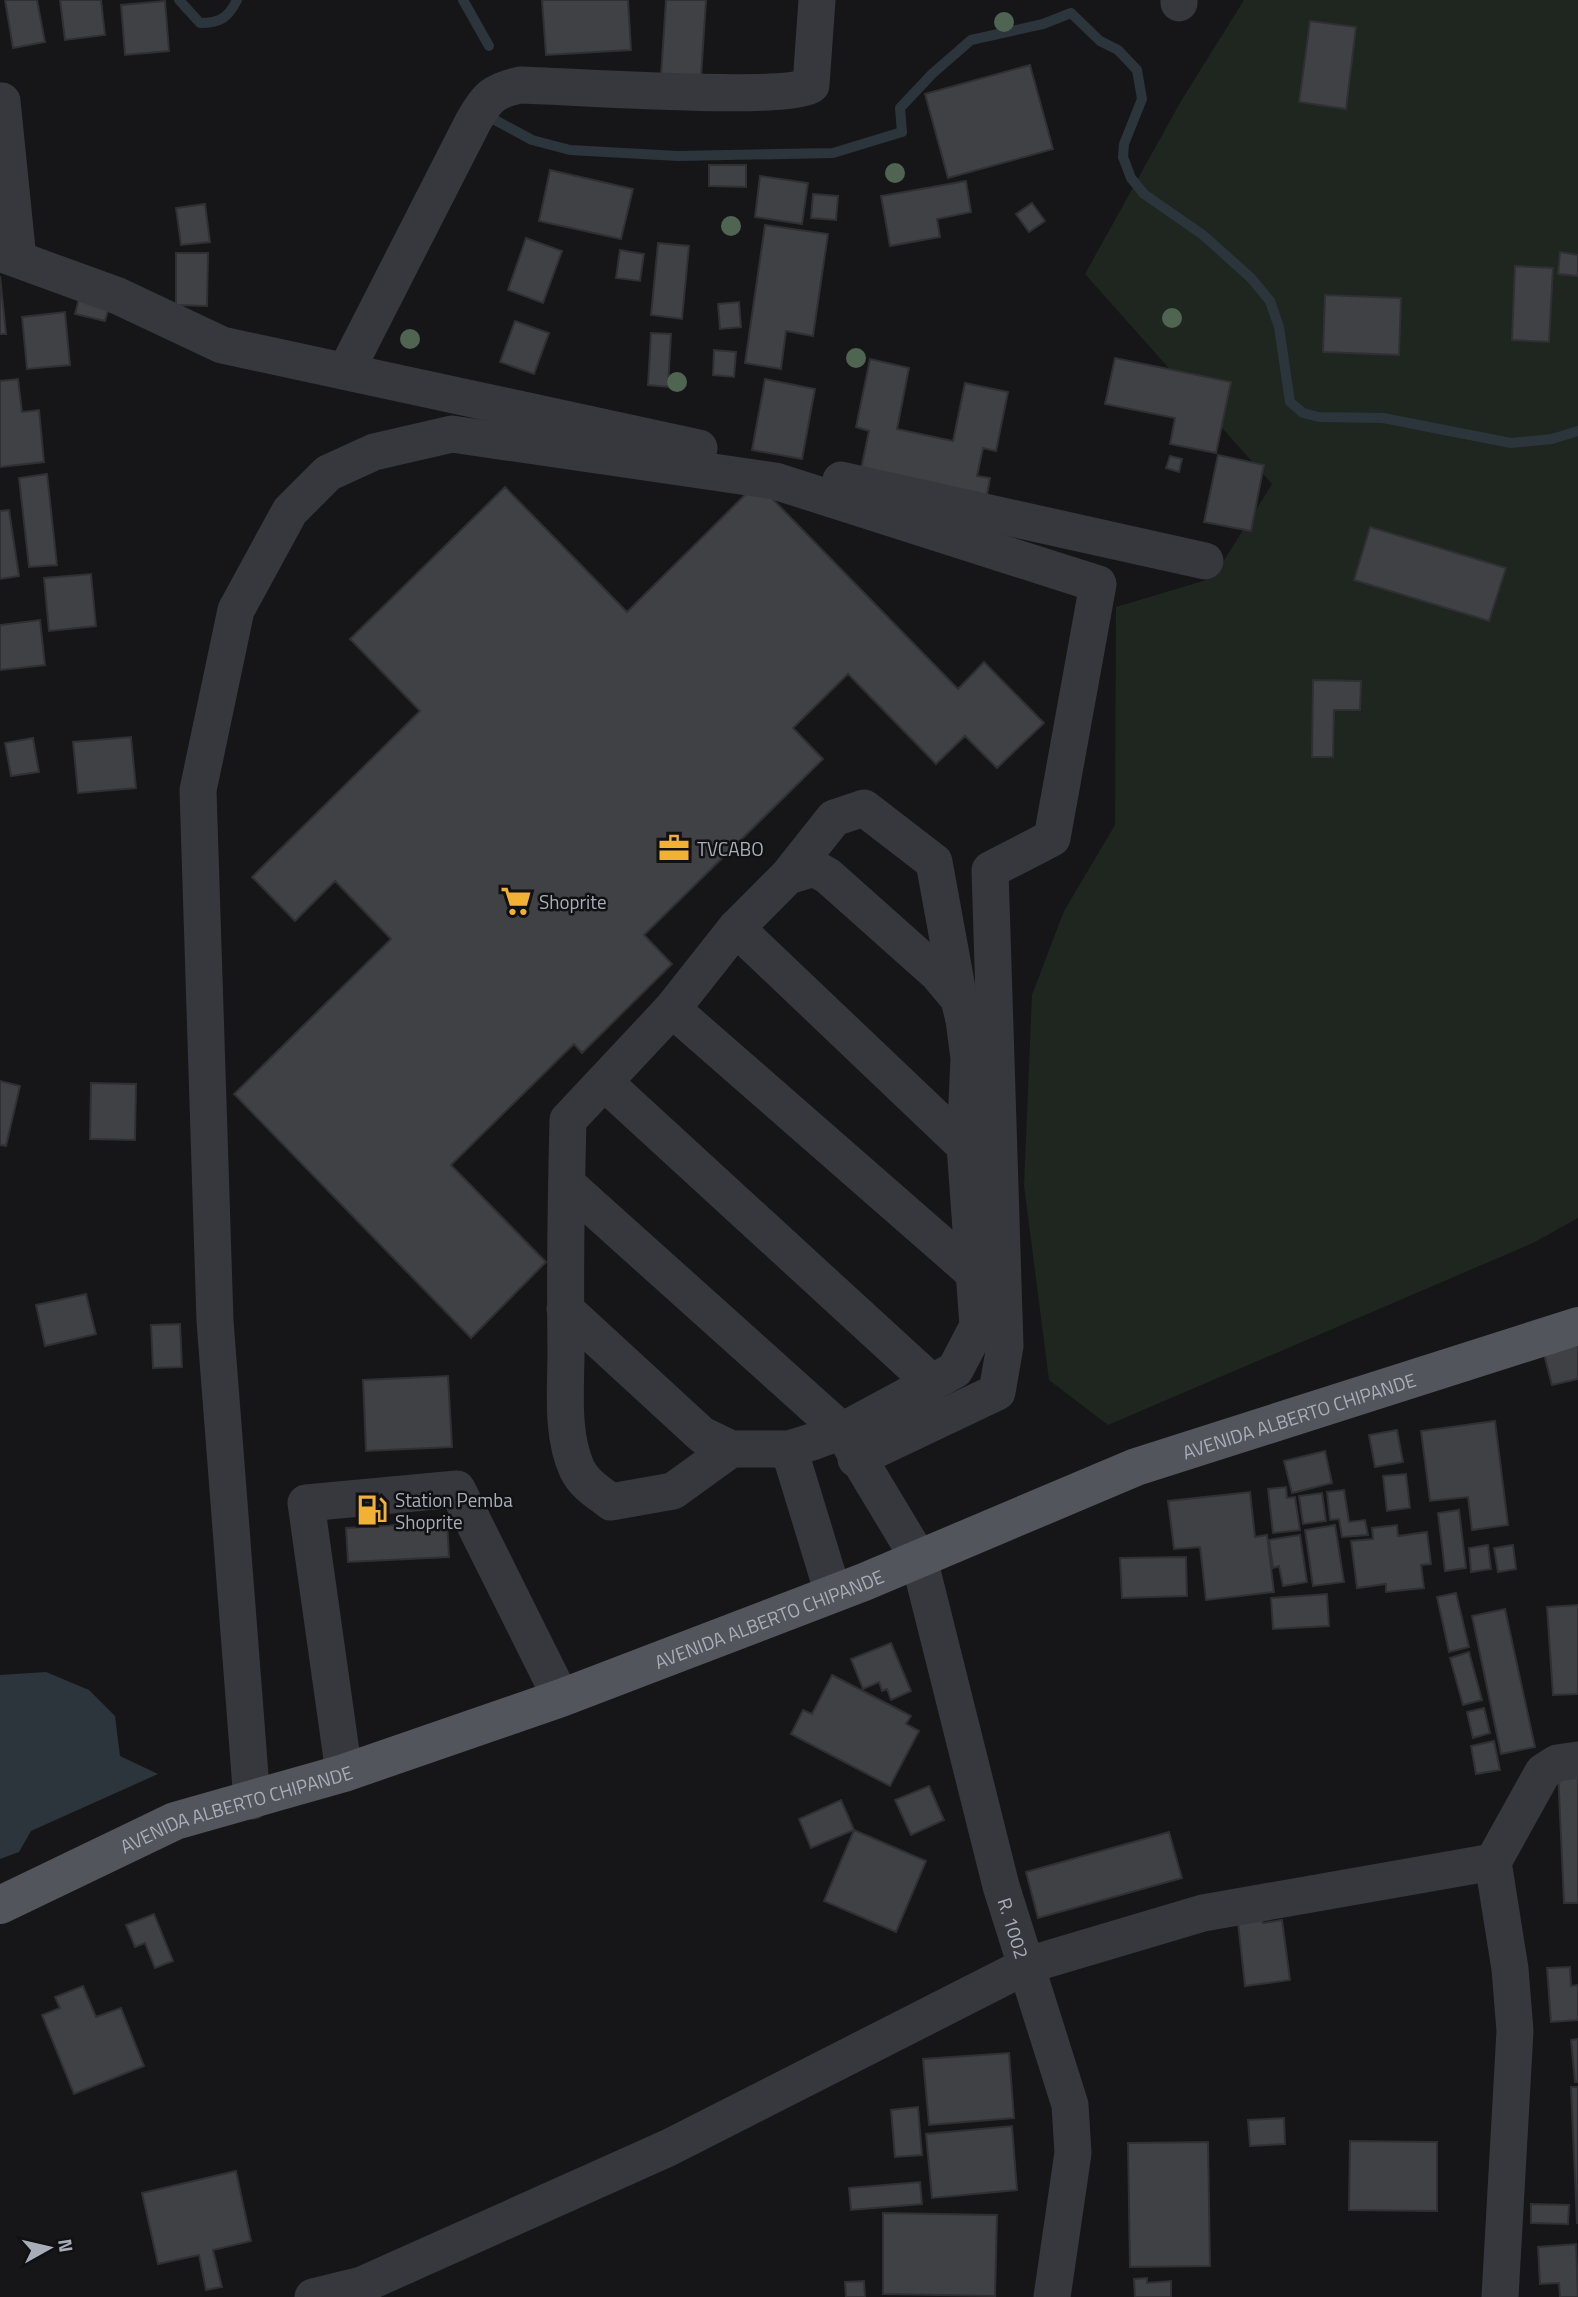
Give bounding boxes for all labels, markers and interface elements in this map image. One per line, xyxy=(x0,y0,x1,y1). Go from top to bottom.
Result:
office icon: TVCABO xyxy=(657,831,691,865)
place label: TVCABO xyxy=(697,834,764,863)
supermarket icon: Shoprite xyxy=(499,884,533,918)
place label: Shoprite xyxy=(539,887,607,916)
street label: AVENIDA ALBERTO CHIPANDE xyxy=(1178,1364,1419,1466)
place label: Station Pemba Shoprite xyxy=(395,1485,513,1536)
fuel station icon: Station Pemba Shoprite xyxy=(355,1493,389,1527)
street label: AVENIDA ALBERTO CHIPANDE xyxy=(650,1561,888,1675)
street label: AVENIDA ALBERTO CHIPANDE xyxy=(115,1757,356,1860)
street label: R. 1002 xyxy=(991,1894,1037,1962)
north arrow xyxy=(14,2213,84,2283)
text: N xyxy=(51,2237,82,2254)

